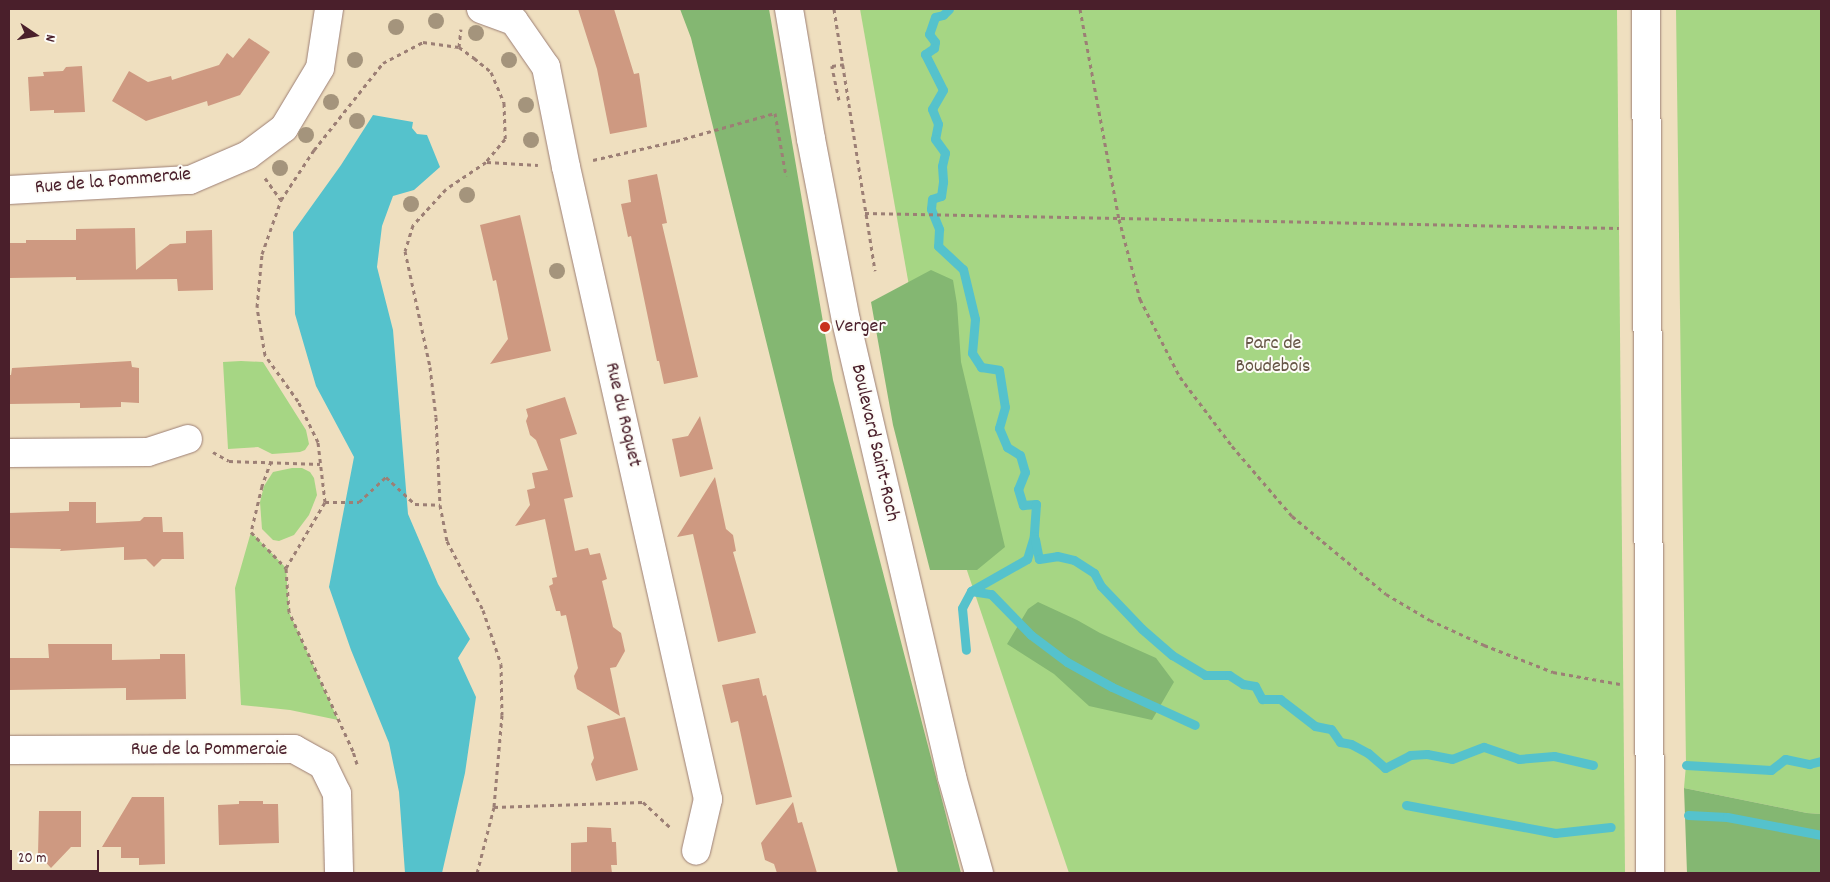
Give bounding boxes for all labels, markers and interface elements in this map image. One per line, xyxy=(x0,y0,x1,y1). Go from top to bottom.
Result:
north arrow xyxy=(10,10,60,60)
text: N xyxy=(39,33,60,44)
street label: Rue de la Pommeraie xyxy=(34,163,192,201)
place label: Verger xyxy=(835,315,886,339)
marker: Verger xyxy=(819,321,831,333)
park label: Parc de Boudebois xyxy=(1236,333,1310,380)
street label: Rue du Roquet xyxy=(598,360,646,470)
street label: Boulevard Saint-Roch xyxy=(844,362,904,524)
street label: Rue de la Pommeraie xyxy=(131,738,287,762)
scale bar xyxy=(12,840,101,872)
text: 20 m xyxy=(18,848,46,870)

